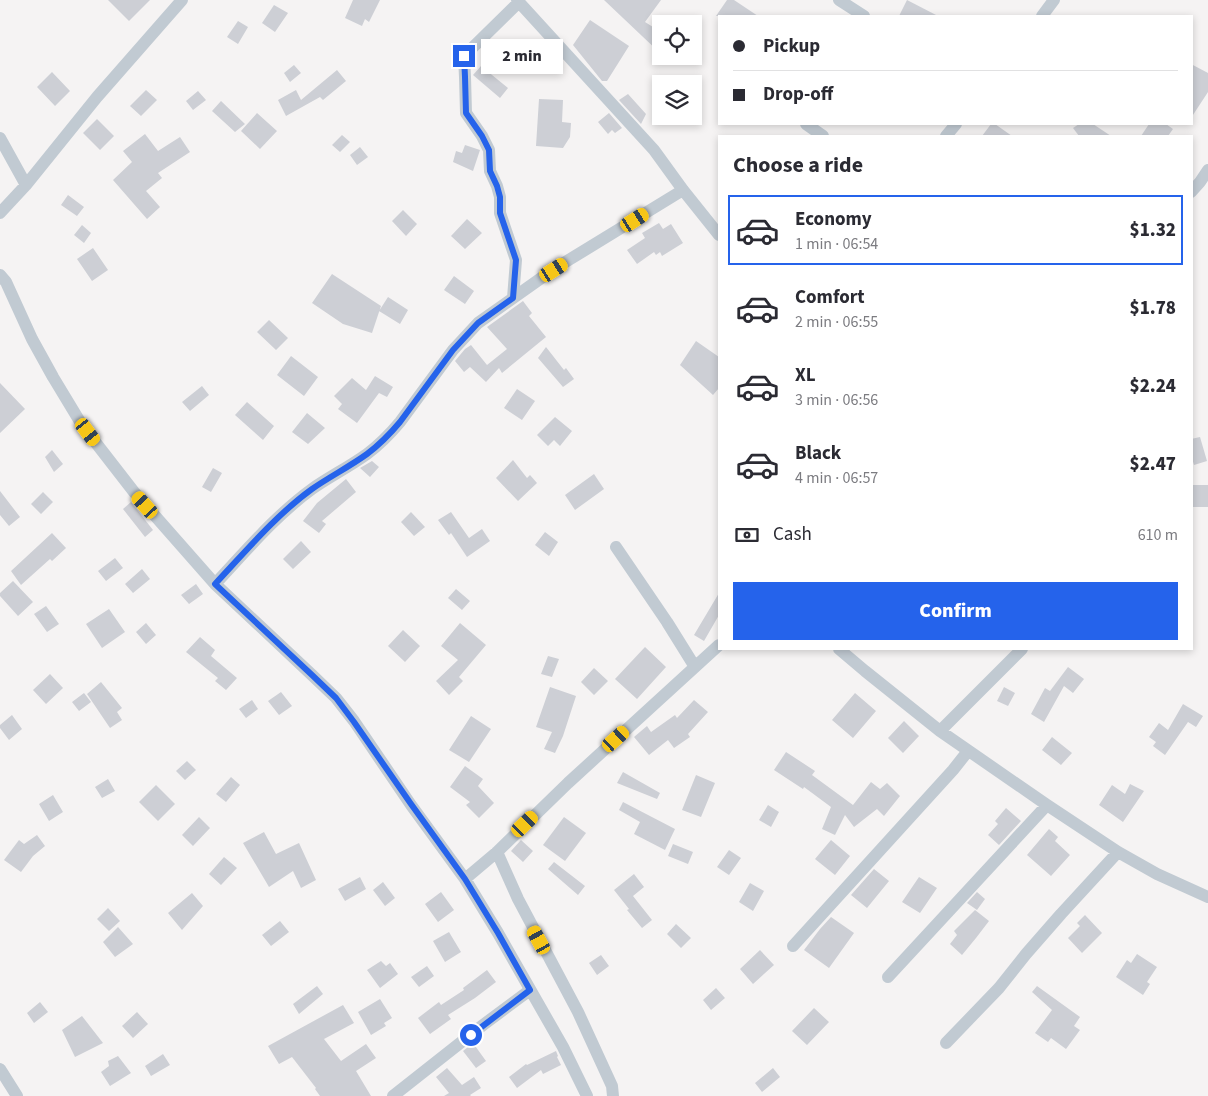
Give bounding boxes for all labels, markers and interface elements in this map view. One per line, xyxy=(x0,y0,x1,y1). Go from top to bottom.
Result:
map controls xyxy=(652,15,702,125)
button: locate xyxy=(652,15,702,65)
text: Pickup xyxy=(763,33,820,60)
callout: 2 min xyxy=(482,38,564,74)
route end xyxy=(453,45,475,67)
text: 2 min xyxy=(502,45,542,67)
button: layers xyxy=(652,75,702,125)
text: Drop-off xyxy=(763,81,833,108)
text: Choose a ride xyxy=(733,149,863,181)
car xyxy=(618,206,651,234)
text: Economy xyxy=(795,206,872,233)
icon: car xyxy=(735,208,780,253)
text: $1.32 xyxy=(1130,217,1176,244)
text: 1 min · 06:54 xyxy=(795,233,878,255)
car xyxy=(537,256,570,284)
text: Comfort xyxy=(795,284,865,311)
icon: car xyxy=(735,286,780,331)
text: $1.78 xyxy=(1130,295,1176,322)
text: 2 min · 06:55 xyxy=(795,311,878,333)
text: XL xyxy=(795,362,816,389)
icon: car xyxy=(735,364,780,409)
text: $2.24 xyxy=(1130,373,1176,400)
text: 3 min · 06:56 xyxy=(795,389,878,411)
car xyxy=(72,416,103,448)
text: Black xyxy=(795,440,841,467)
icon: car xyxy=(735,442,780,487)
text: $2.47 xyxy=(1130,451,1176,478)
text: 4 min · 06:57 xyxy=(795,467,878,489)
car xyxy=(129,489,160,521)
icon: cash xyxy=(733,521,761,549)
text: Cash xyxy=(773,521,812,548)
text: 610 m xyxy=(1138,524,1178,546)
button: Confirm xyxy=(733,582,1178,640)
car xyxy=(599,723,632,755)
car xyxy=(508,808,541,840)
car xyxy=(525,923,552,957)
route start xyxy=(460,1024,482,1046)

